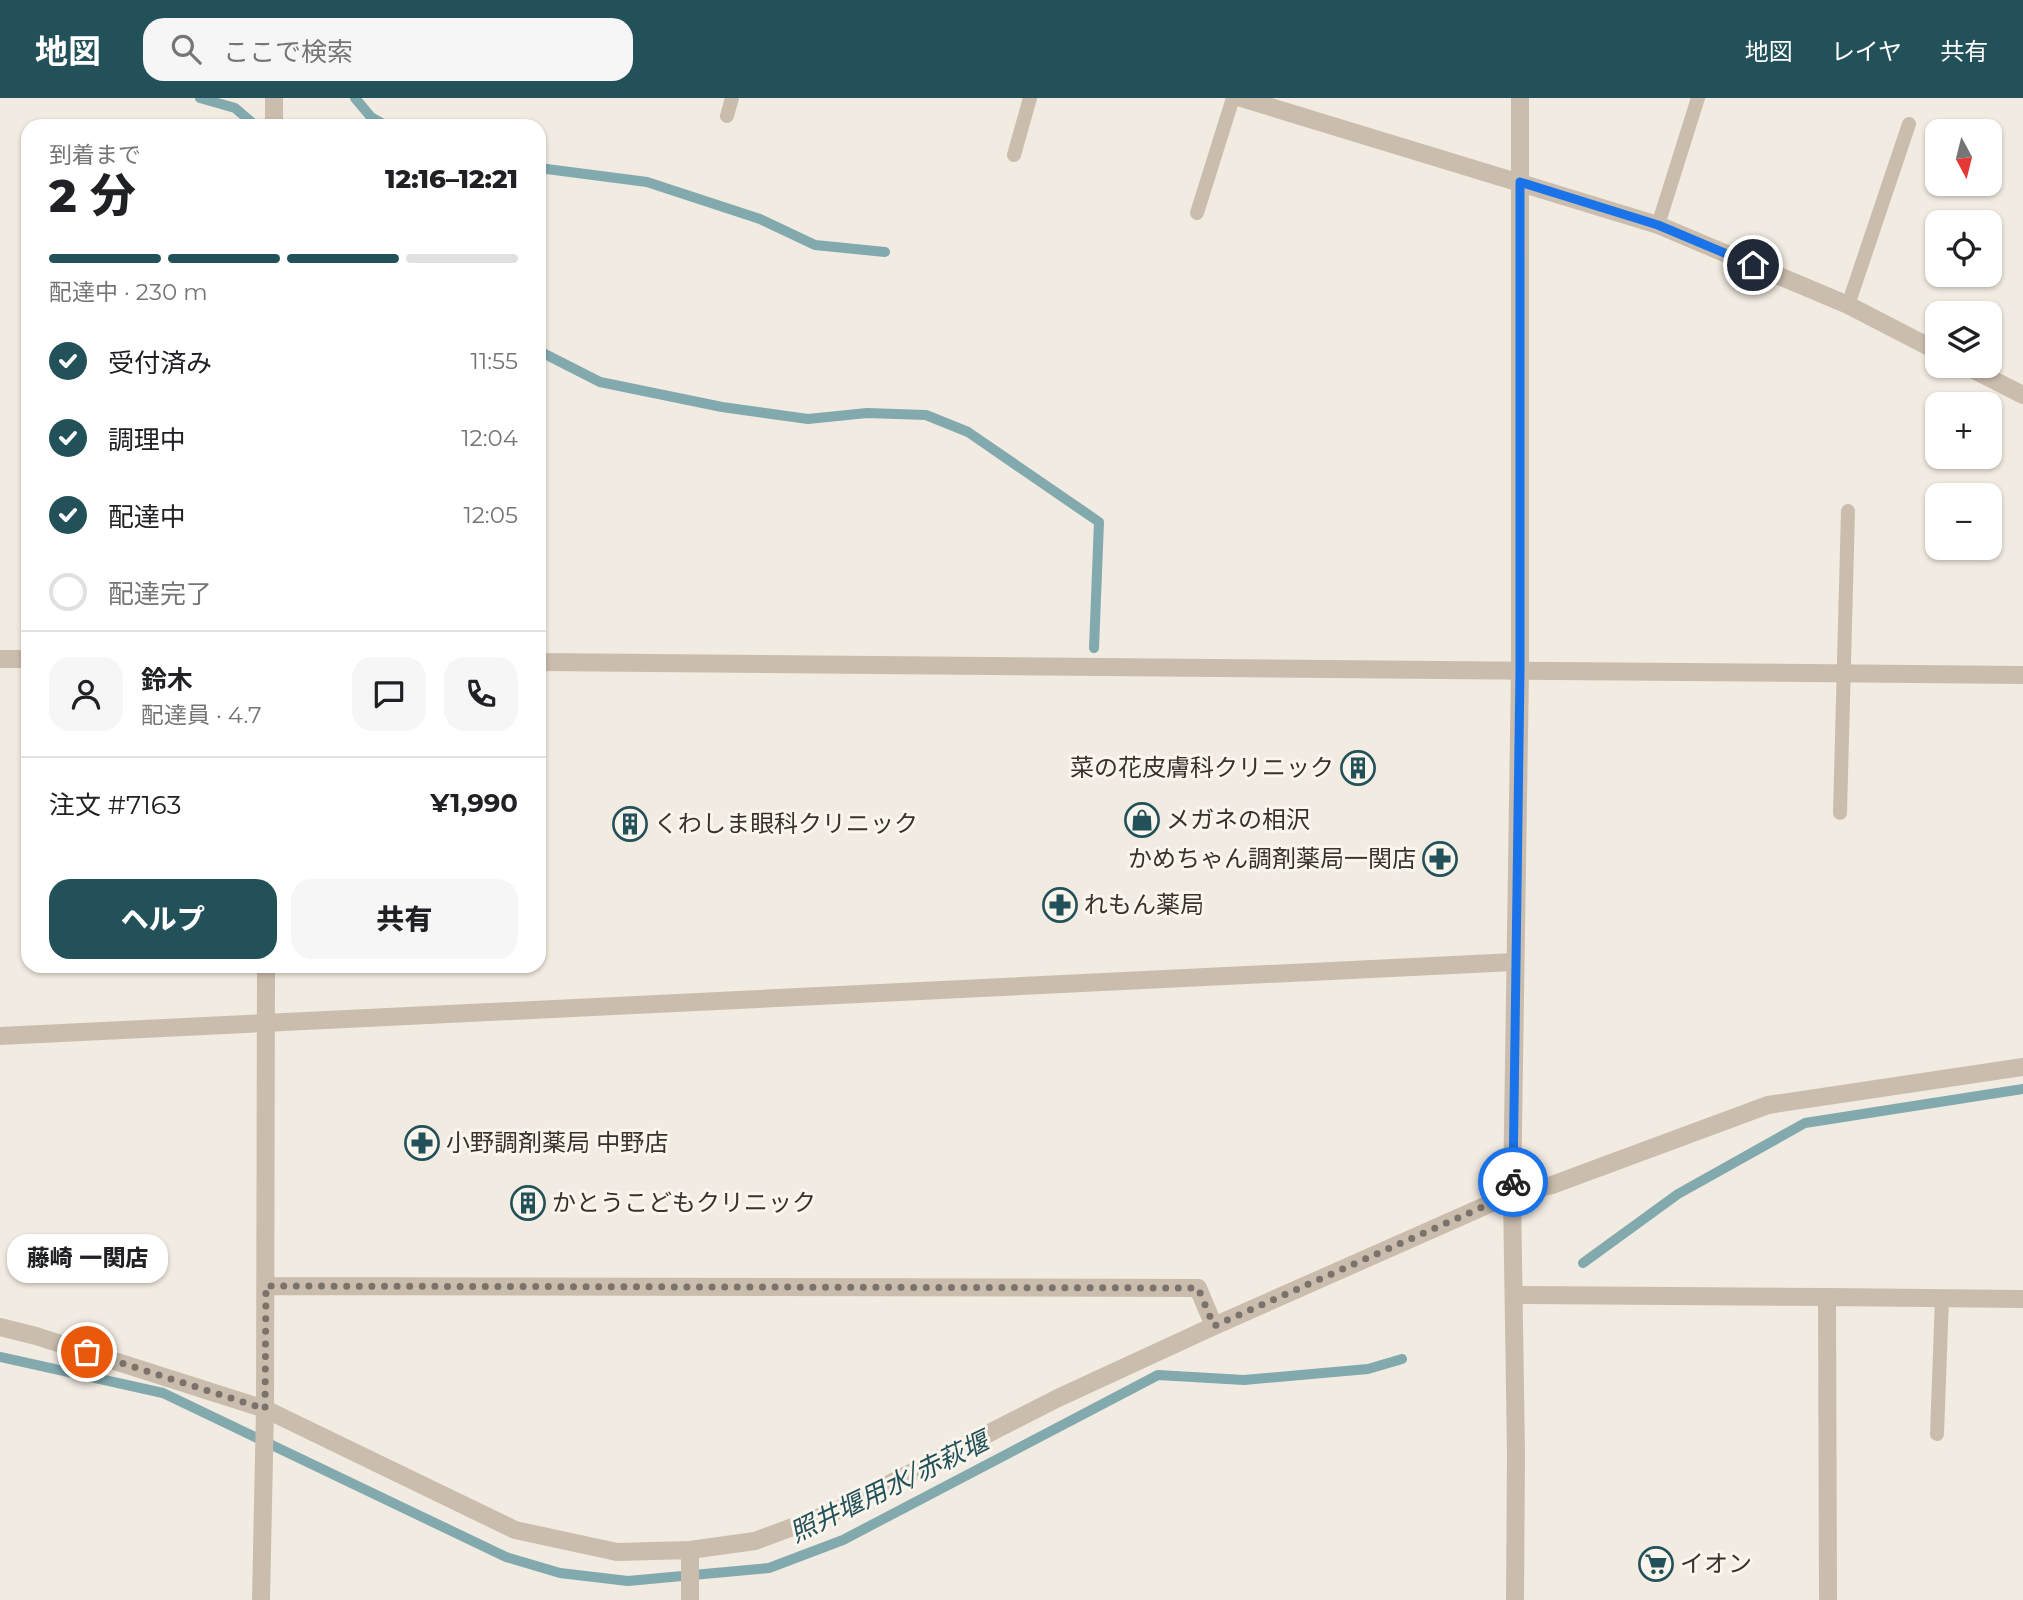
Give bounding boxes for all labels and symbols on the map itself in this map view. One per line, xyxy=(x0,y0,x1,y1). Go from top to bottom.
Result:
north arrow xyxy=(1925,119,2002,196)
pin xyxy=(1723,235,1783,295)
building icon: 菜の花皮膚科クリニック xyxy=(1339,749,1377,787)
place label: 菜の花皮膚科クリニック xyxy=(1070,753,1334,782)
shop icon: メガネの相沢 xyxy=(1123,801,1161,839)
building icon: くわしま眼科クリニック xyxy=(611,805,649,843)
place label: メガネの相沢 xyxy=(1166,805,1310,834)
place label: くわしま眼科クリニック xyxy=(654,809,918,838)
pharmacy icon: かめちゃん調剤薬局一関店 xyxy=(1421,840,1459,878)
place label: かめちゃん調剤薬局一関店 xyxy=(1128,844,1416,873)
pharmacy icon: れもん薬局 xyxy=(1041,886,1079,924)
place label: れもん薬局 xyxy=(1084,890,1204,919)
pharmacy icon: 小野調剤薬局 中野店 xyxy=(403,1124,441,1162)
place label: 小野調剤薬局 中野店 xyxy=(446,1128,668,1157)
courier xyxy=(1478,1147,1548,1217)
building icon: かとうこどもクリニック xyxy=(509,1184,547,1222)
place label: かとうこどもクリニック xyxy=(552,1188,816,1217)
callout: 藤崎 一関店 xyxy=(7,1233,168,1282)
pin xyxy=(57,1322,117,1382)
water label: 照井堰用水/赤萩堰 xyxy=(785,1423,997,1549)
supermarket icon: イオン xyxy=(1637,1545,1675,1583)
place label: イオン xyxy=(1680,1549,1752,1578)

